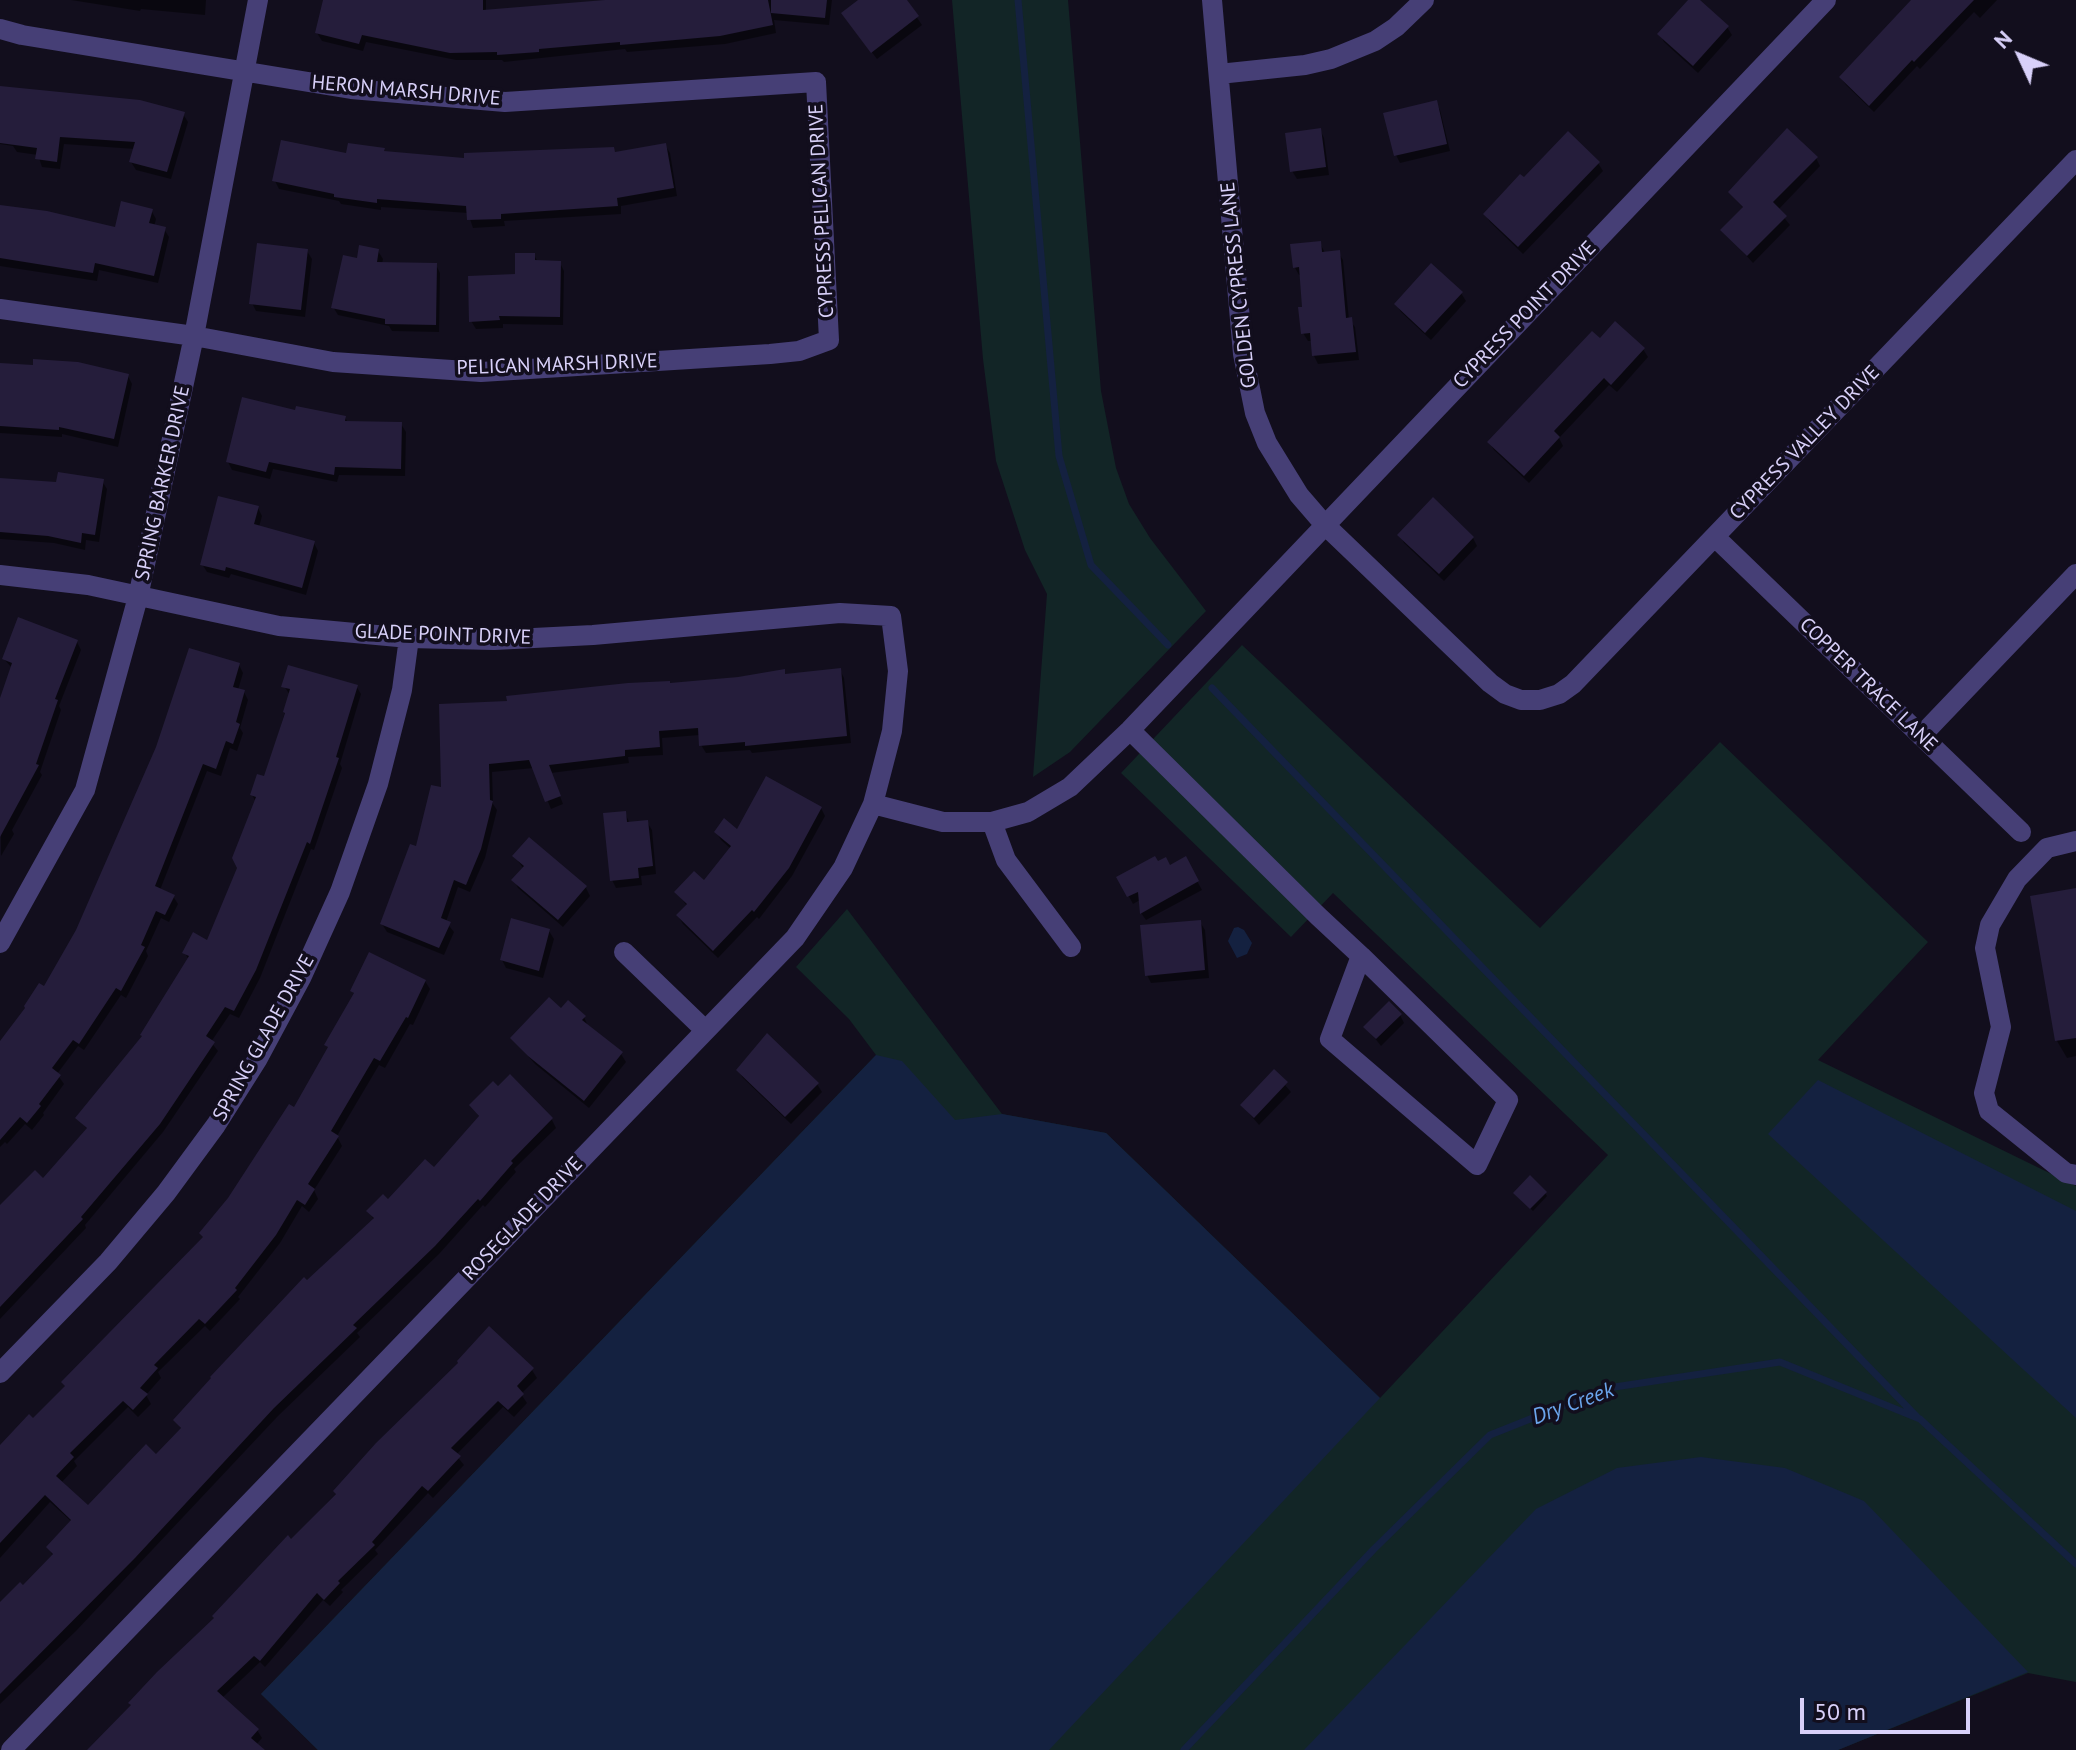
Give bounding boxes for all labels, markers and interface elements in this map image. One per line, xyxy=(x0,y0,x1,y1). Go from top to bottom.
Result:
north arrow xyxy=(1980,16,2060,96)
text: N xyxy=(1988,24,2018,54)
street label: HERON MARSH DRIVE xyxy=(311,71,501,111)
street label: CYPRESS PELICAN DRIVE xyxy=(804,103,840,319)
street label: GOLDEN CYPRESS LANE xyxy=(1216,181,1262,389)
street label: CYPRESS POINT DRIVE xyxy=(1449,236,1601,394)
street label: PELICAN MARSH DRIVE xyxy=(456,349,658,381)
street label: CYPRESS VALLEY DRIVE xyxy=(1725,361,1885,525)
street label: SPRING BARKER DRIVE xyxy=(131,383,195,583)
street label: COPPER TRACE LANE xyxy=(1794,613,1942,757)
street label: GLADE POINT DRIVE xyxy=(354,620,532,650)
street label: SPRING GLADE DRIVE xyxy=(208,950,320,1126)
street label: ROSEGLADE DRIVE xyxy=(458,1152,588,1286)
water label: Dry Creek xyxy=(1528,1377,1618,1431)
scale bar xyxy=(1804,1682,1974,1732)
text: 50 m xyxy=(1814,1696,1866,1727)

